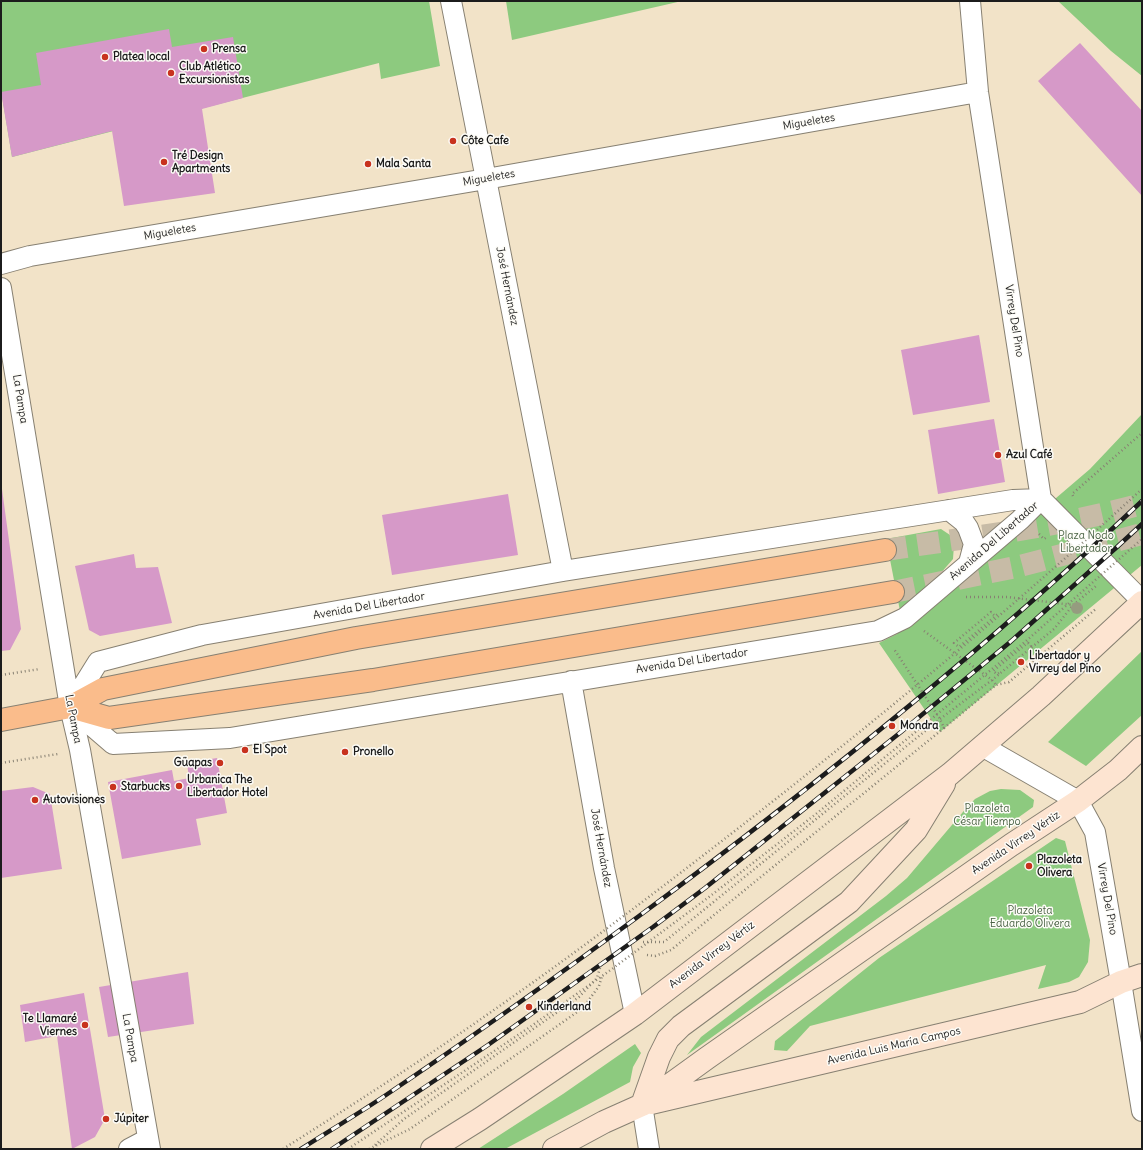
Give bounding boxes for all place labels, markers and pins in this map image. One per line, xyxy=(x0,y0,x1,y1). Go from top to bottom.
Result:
place label: Prensa xyxy=(212,42,246,56)
marker: Prensa xyxy=(199,44,209,54)
place label: Platea local xyxy=(113,50,170,64)
marker: Platea local xyxy=(100,52,110,62)
place label: Club Atlético Excursionistas xyxy=(179,60,250,86)
marker: Club Atlético Excursionistas xyxy=(166,68,176,78)
place label: Côte Cafe xyxy=(461,134,509,148)
marker: Côte Cafe xyxy=(448,136,458,146)
place label: Tré Design Apartments xyxy=(172,149,230,175)
marker: Tré Design Apartments xyxy=(159,157,169,167)
place label: Mala Santa xyxy=(376,157,431,171)
marker: Mala Santa xyxy=(363,159,373,169)
place label: Azul Café xyxy=(1006,448,1053,462)
marker: Azul Café xyxy=(993,450,1003,460)
place label: Libertador y Virrey del Pino xyxy=(1029,649,1101,675)
marker: Libertador y Virrey del Pino xyxy=(1016,657,1026,667)
place label: Mondra xyxy=(900,719,938,733)
marker: Mondra xyxy=(887,721,897,731)
place label: El Spot xyxy=(253,743,287,757)
marker: El Spot xyxy=(240,745,250,755)
place label: Pronello xyxy=(353,745,394,759)
marker: Pronello xyxy=(340,747,350,757)
place label: Güapas xyxy=(174,756,212,770)
marker: Güapas xyxy=(215,758,225,768)
place label: Urbanica The Libertador Hotel xyxy=(187,773,268,799)
place label: Starbucks xyxy=(121,780,170,794)
marker: Urbanica The Libertador Hotel xyxy=(174,781,184,791)
marker: Starbucks xyxy=(108,782,118,792)
place label: Autovisiones xyxy=(43,793,105,807)
marker: Autovisiones xyxy=(30,795,40,805)
place label: Plazoleta Olivera xyxy=(1037,853,1082,879)
marker: Plazoleta Olivera xyxy=(1024,861,1034,871)
place label: Kinderland xyxy=(537,1000,591,1014)
marker: Kinderland xyxy=(524,1002,534,1012)
place label: Te Llamaré Viernes xyxy=(23,1012,77,1038)
marker: Te Llamaré Viernes xyxy=(80,1020,90,1030)
place label: Júpiter xyxy=(114,1112,149,1126)
marker: Júpiter xyxy=(101,1114,111,1124)

